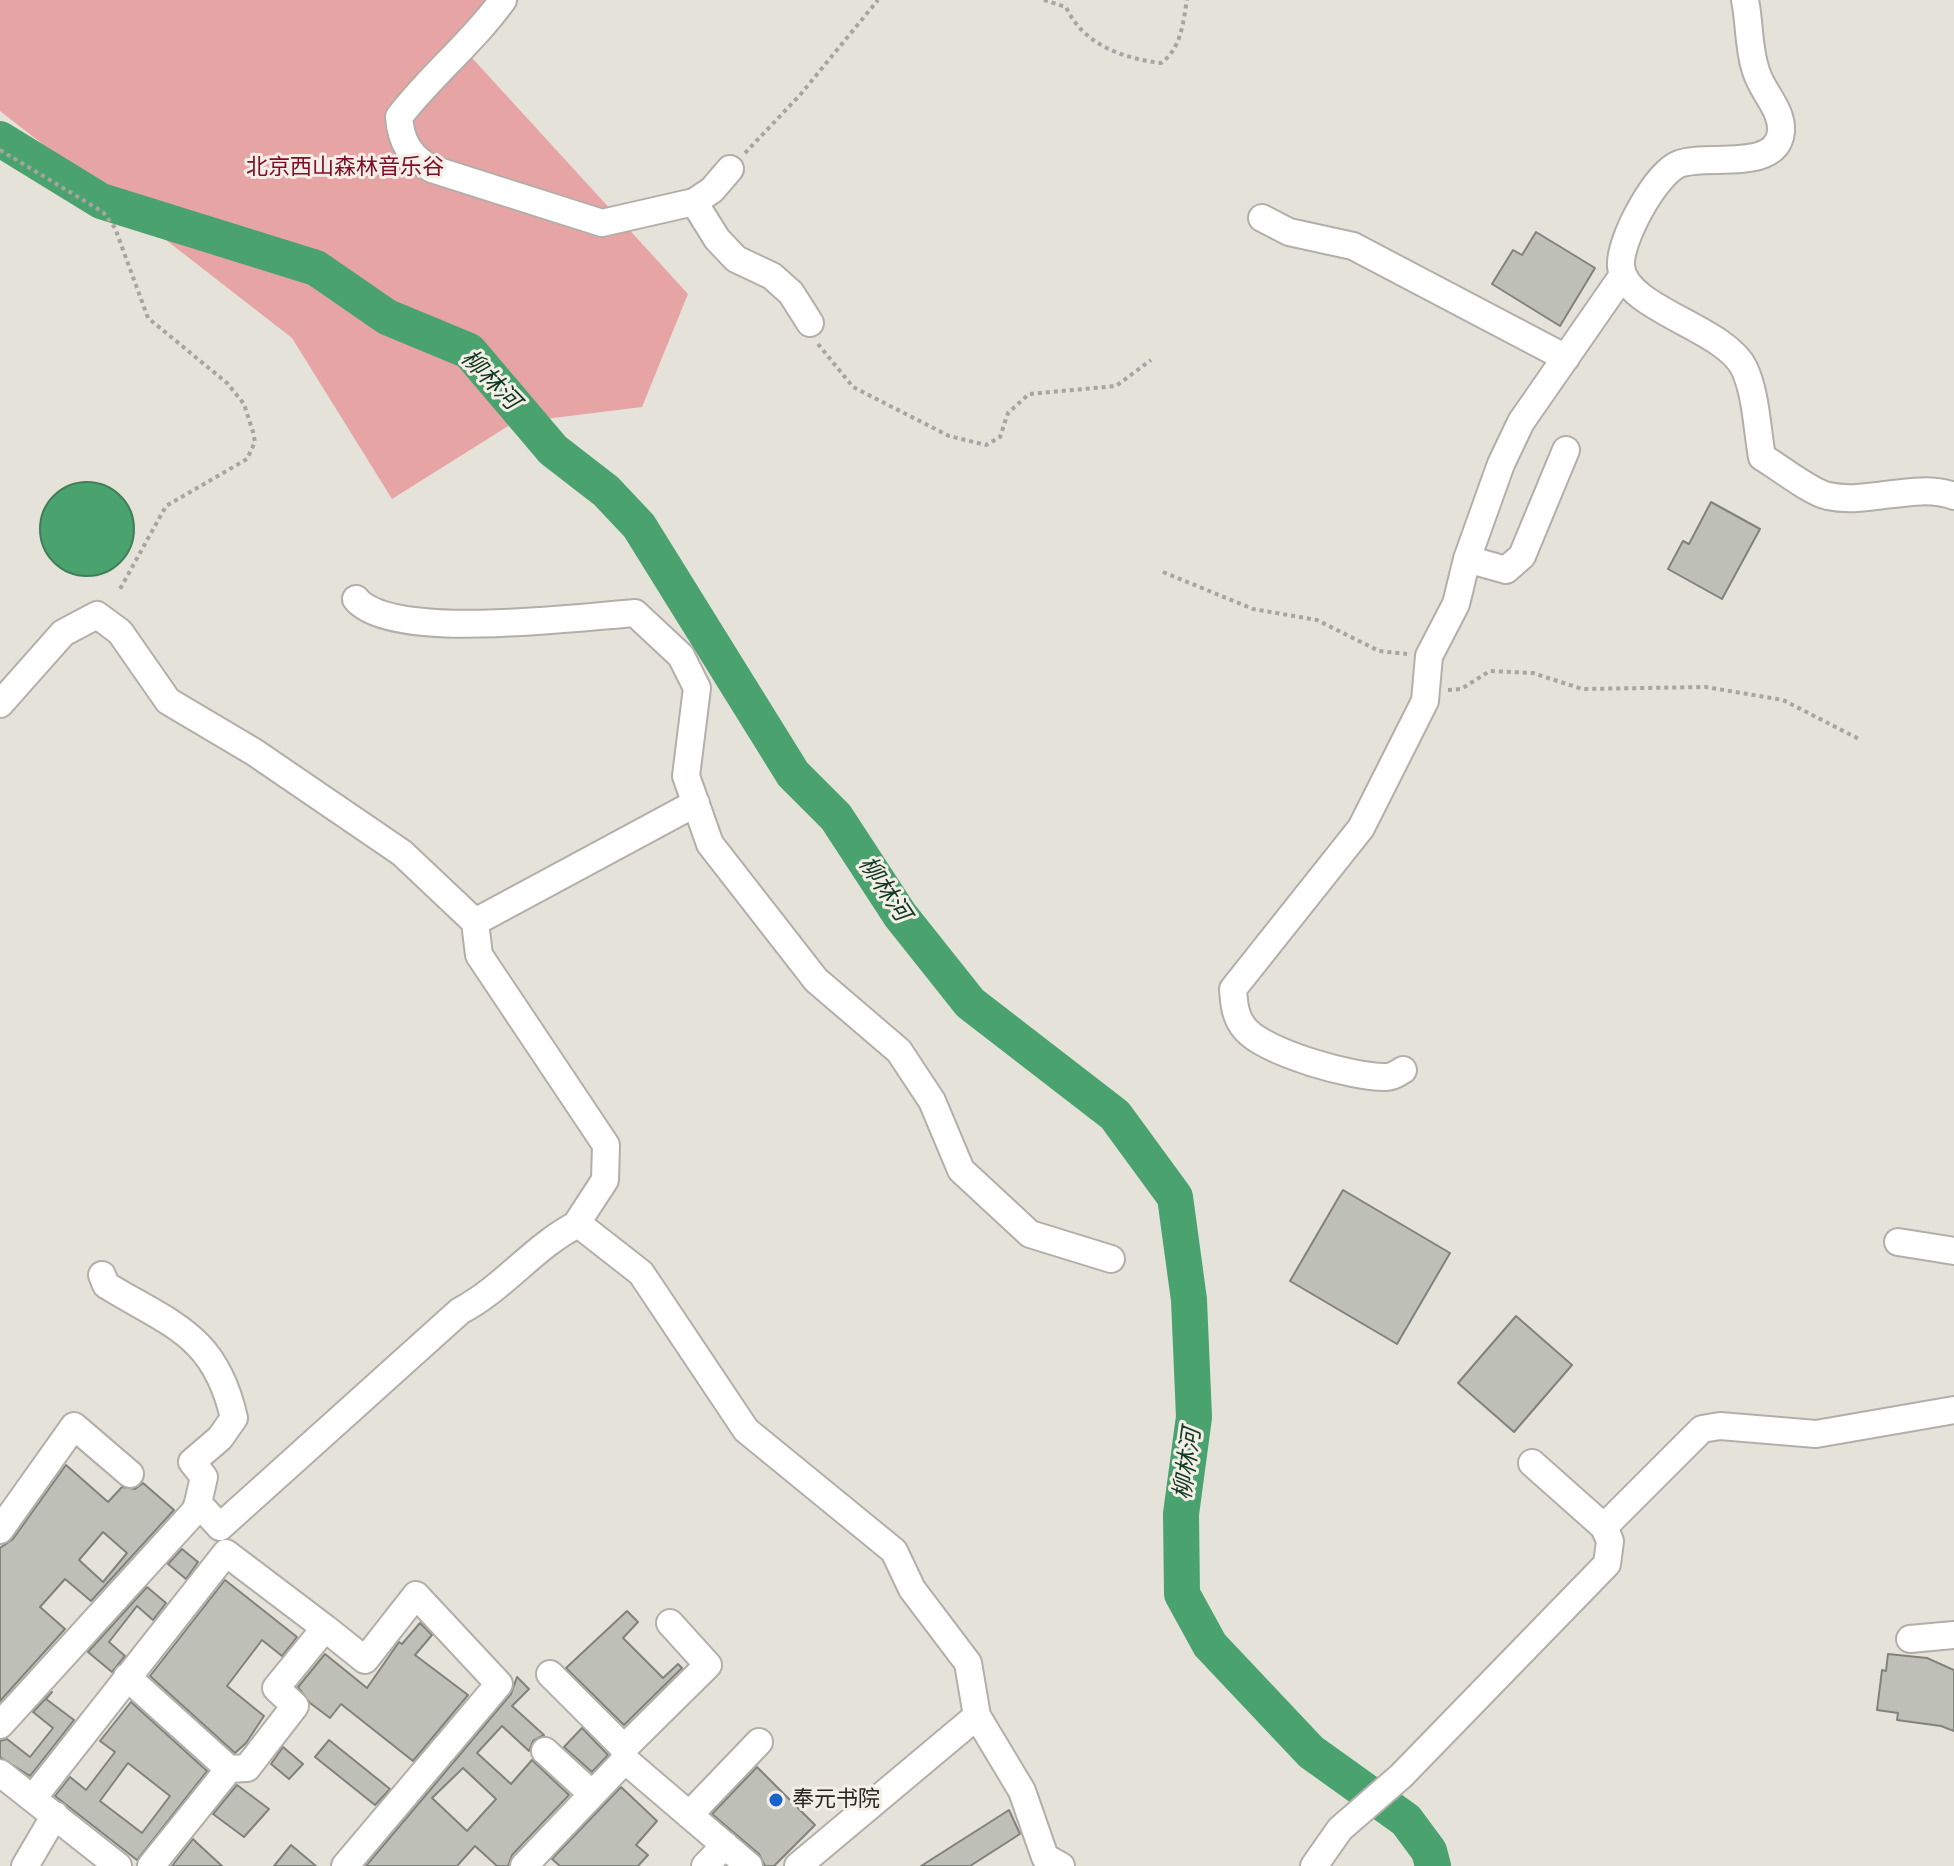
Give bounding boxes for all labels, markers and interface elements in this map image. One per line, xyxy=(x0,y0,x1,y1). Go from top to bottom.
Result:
park label: 北京西山森林音乐谷 xyxy=(246,155,444,181)
water label: 柳林河 xyxy=(455,344,525,416)
water label: 柳林河 xyxy=(852,851,916,927)
water label: 柳林河 xyxy=(1169,1426,1207,1502)
place label: 奉元书院 xyxy=(792,1787,880,1813)
marker: 奉元书院 xyxy=(767,1791,785,1809)

